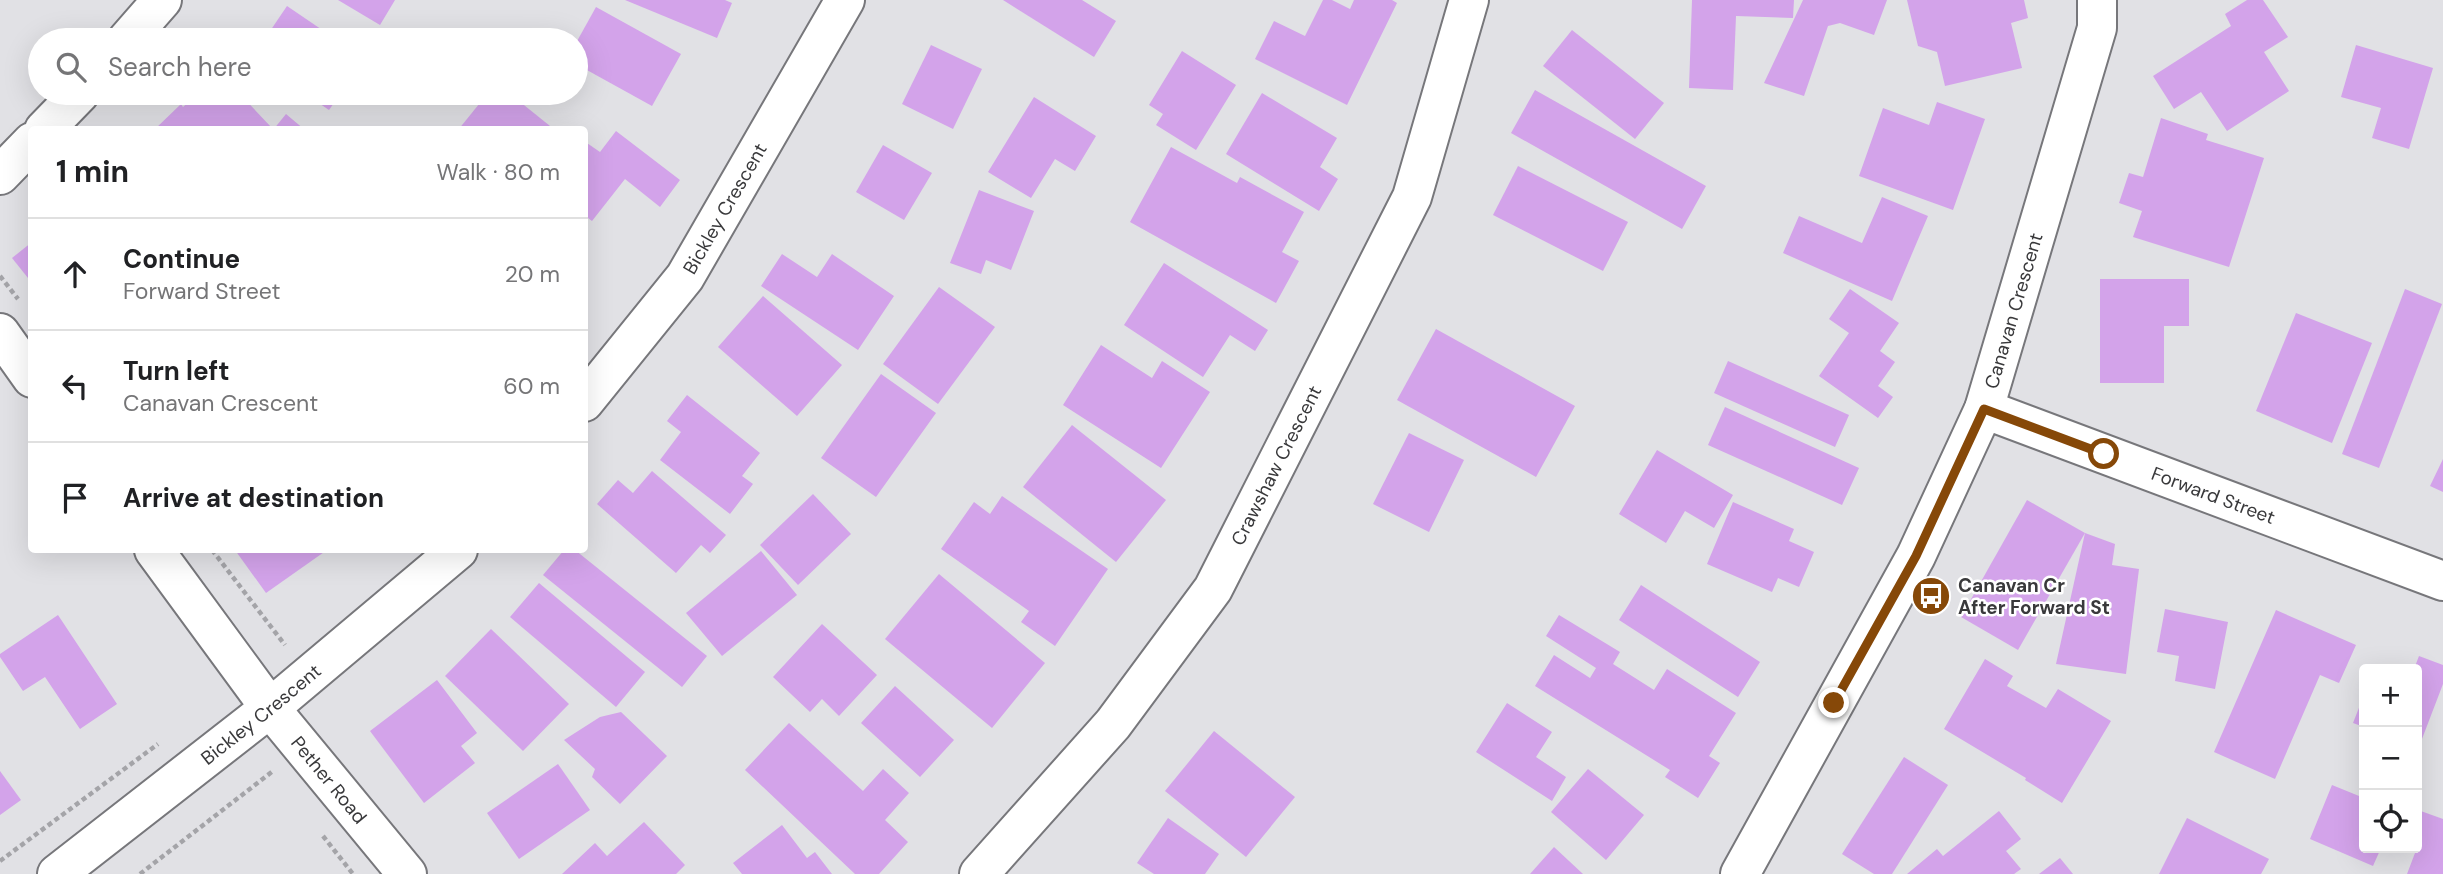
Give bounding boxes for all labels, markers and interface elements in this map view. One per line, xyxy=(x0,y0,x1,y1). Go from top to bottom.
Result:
search box xyxy=(28,28,588,105)
icon: search xyxy=(52,48,90,86)
text: Search here xyxy=(108,50,251,84)
street label: Bickley Crescent xyxy=(677,138,773,279)
text: 1 min xyxy=(56,152,129,191)
text: Walk · 80 m xyxy=(437,157,560,187)
street label: Canavan Crescent xyxy=(1979,230,2049,392)
text: Continue xyxy=(123,242,240,276)
icon: ahead xyxy=(56,255,94,293)
text: 20 m xyxy=(505,259,560,289)
text: Forward Street xyxy=(123,276,280,306)
text: Turn left xyxy=(123,354,230,388)
icon: left xyxy=(56,367,94,405)
text: 60 m xyxy=(503,371,560,401)
street label: Crawshaw Crescent xyxy=(1225,381,1327,550)
text: Canavan Crescent xyxy=(123,388,318,418)
route start xyxy=(2088,438,2119,469)
street label: Forward Street xyxy=(2148,461,2279,530)
icon: arrive xyxy=(56,479,94,517)
text: Arrive at destination xyxy=(123,481,384,515)
place label: Canavan Cr After Forward St xyxy=(1958,573,2110,620)
bus stop icon: Canavan Cr After Forward St xyxy=(1910,575,1952,617)
street label: Bickley Crescent xyxy=(196,658,326,770)
map controls xyxy=(2359,664,2422,853)
button: + xyxy=(2359,664,2422,727)
route end xyxy=(1818,687,1849,718)
button: − xyxy=(2359,727,2422,790)
street label: Pether Road xyxy=(285,731,372,829)
button: locate xyxy=(2359,790,2422,853)

